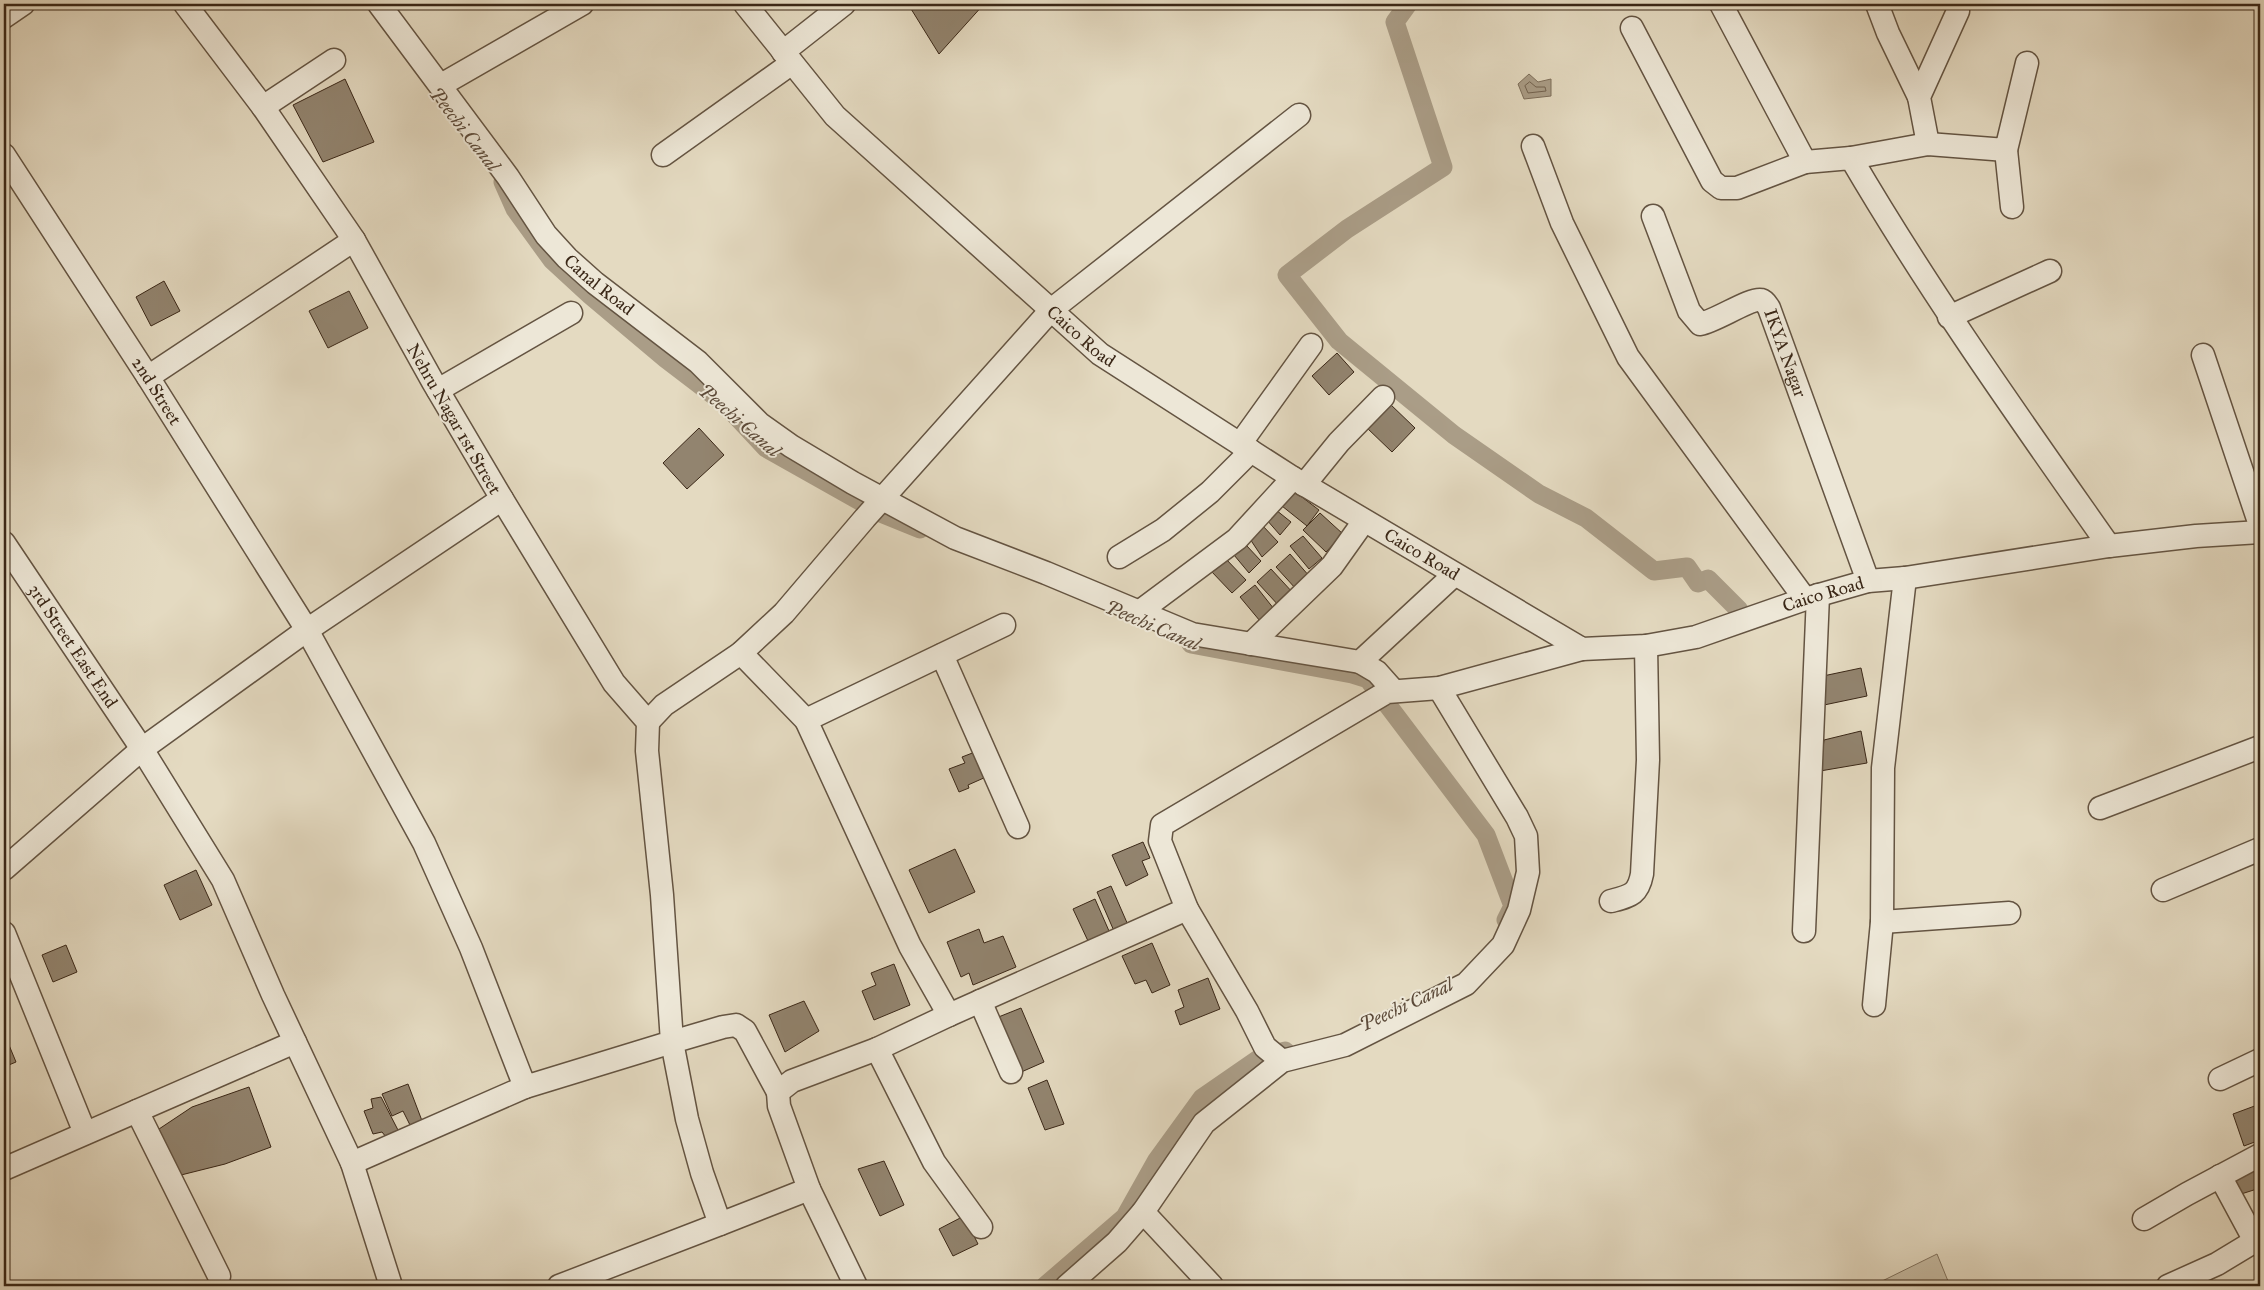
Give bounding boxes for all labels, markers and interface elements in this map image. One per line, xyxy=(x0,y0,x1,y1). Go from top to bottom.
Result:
water label: Peechi Canal xyxy=(425,83,506,177)
street label: Canal Road xyxy=(559,249,638,320)
street label: Caico Road xyxy=(1042,301,1119,372)
street label: IKYA Nagar xyxy=(1759,306,1812,400)
street label: Nehru Nagar 1st Street xyxy=(401,340,506,499)
street label: 2nd Street xyxy=(127,353,187,430)
water label: Peechi Canal xyxy=(694,379,787,463)
street label: Caico Road xyxy=(1380,523,1464,585)
street label: Caico Road xyxy=(1779,572,1866,617)
street label: 3rd Street East End xyxy=(24,580,122,712)
water label: Peechi Canal xyxy=(1102,595,1205,656)
water label: Peechi Canal xyxy=(1356,972,1458,1036)

